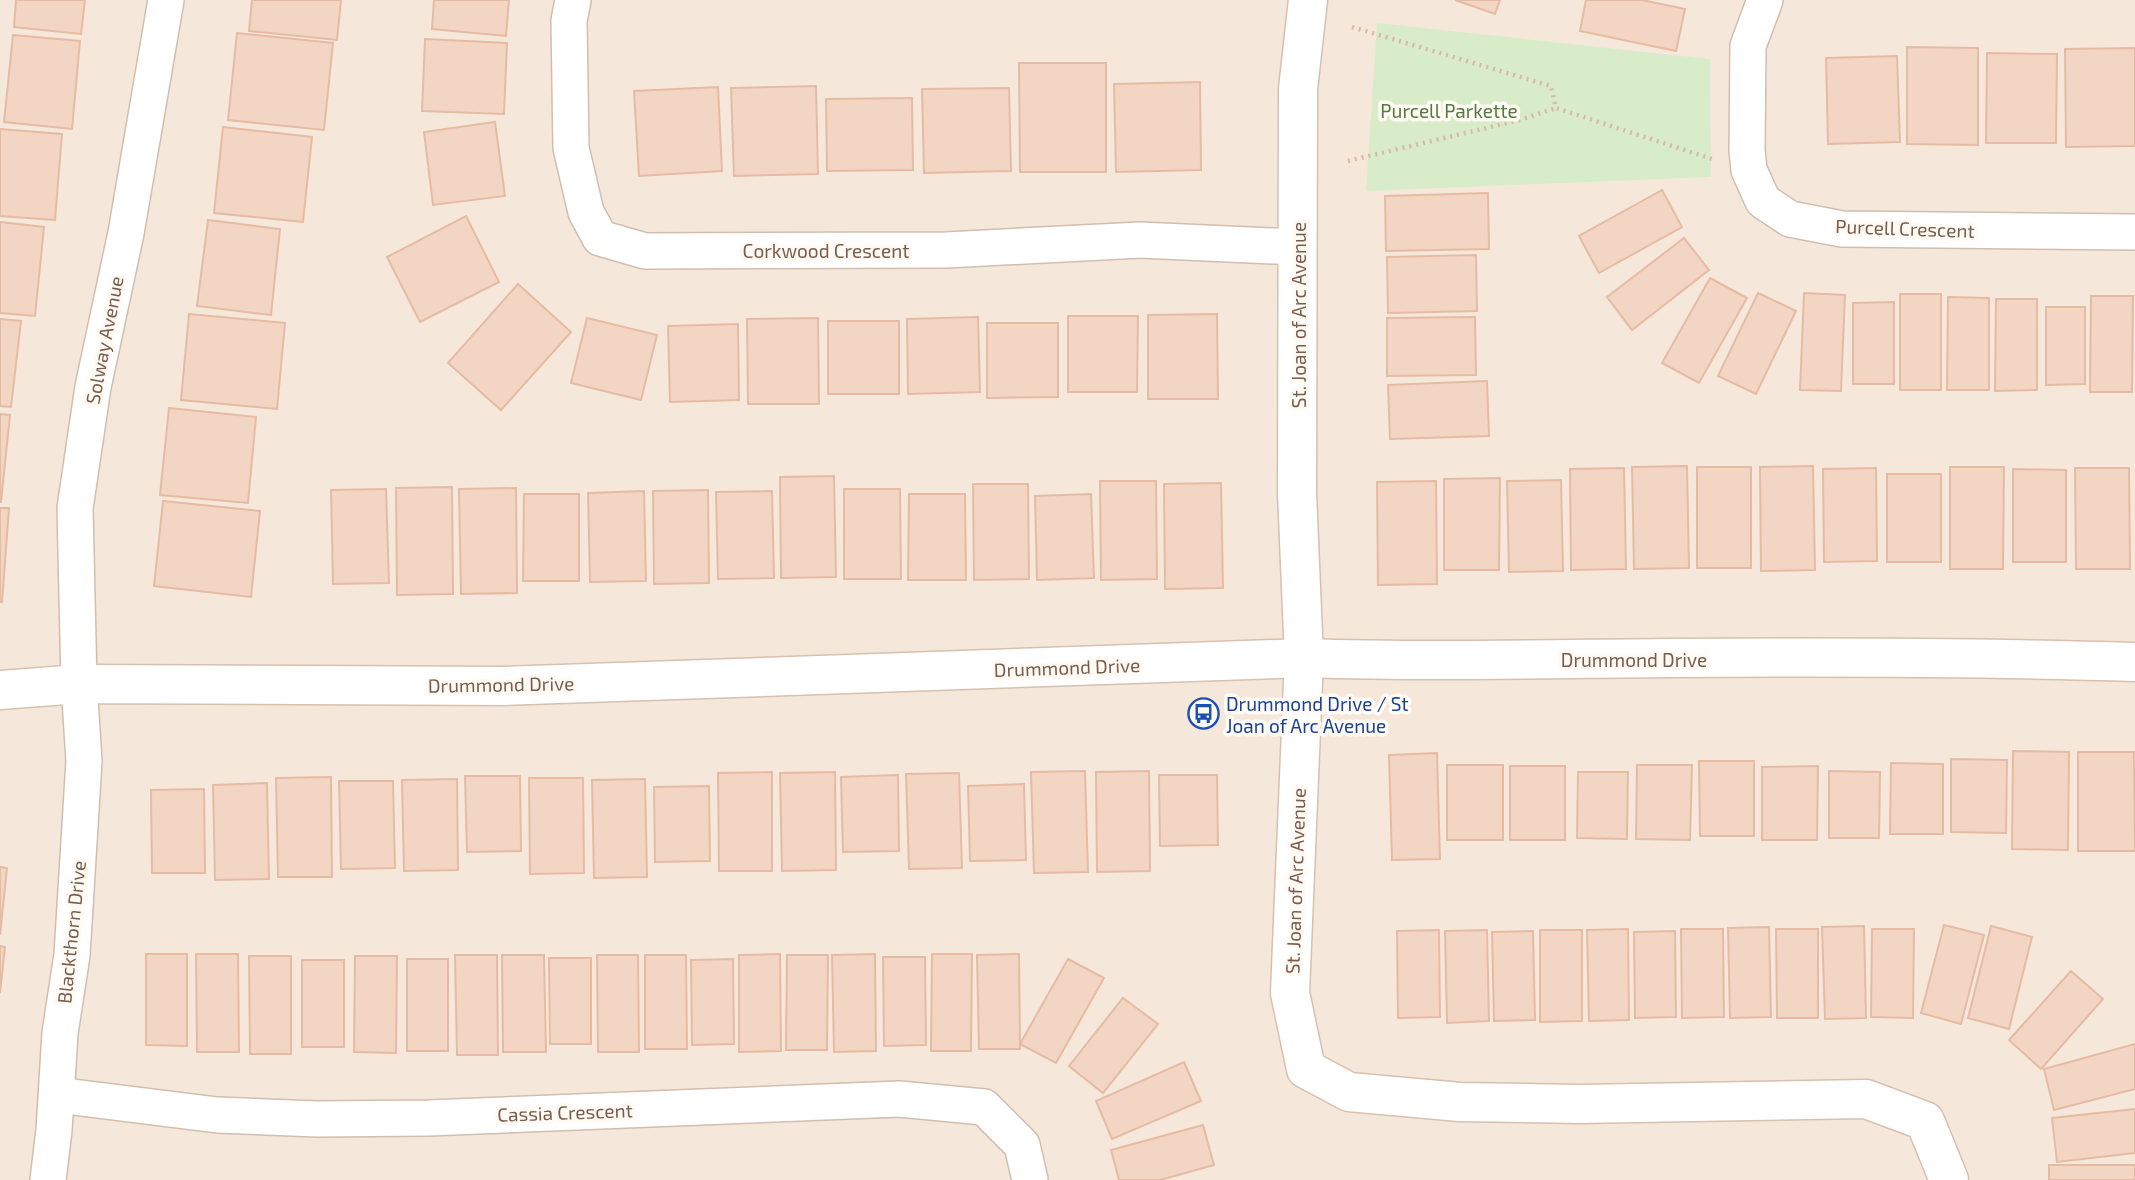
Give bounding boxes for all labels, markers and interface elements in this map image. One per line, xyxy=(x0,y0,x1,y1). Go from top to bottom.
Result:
park label: Purcell Parkette xyxy=(1380,99,1518,122)
street label: Purcell Crescent xyxy=(1835,214,1975,242)
street label: St. Joan of Arc Avenue xyxy=(1287,222,1310,408)
street label: Corkwood Crescent xyxy=(743,239,909,262)
street label: Solway Avenue xyxy=(80,274,128,406)
street label: Drummond Drive xyxy=(1561,648,1707,671)
street label: Drummond Drive xyxy=(993,653,1141,681)
street label: Drummond Drive xyxy=(428,671,574,697)
place label: Drummond Drive / St Joan of Arc Avenue xyxy=(1226,692,1409,737)
bus stop icon: Drummond Drive / St Joan of Arc Avenue xyxy=(1186,697,1220,731)
street label: St. Joan of Arc Avenue xyxy=(1280,788,1310,974)
street label: Blackthorn Drive xyxy=(52,859,90,1005)
street label: Cassia Crescent xyxy=(497,1098,633,1126)

